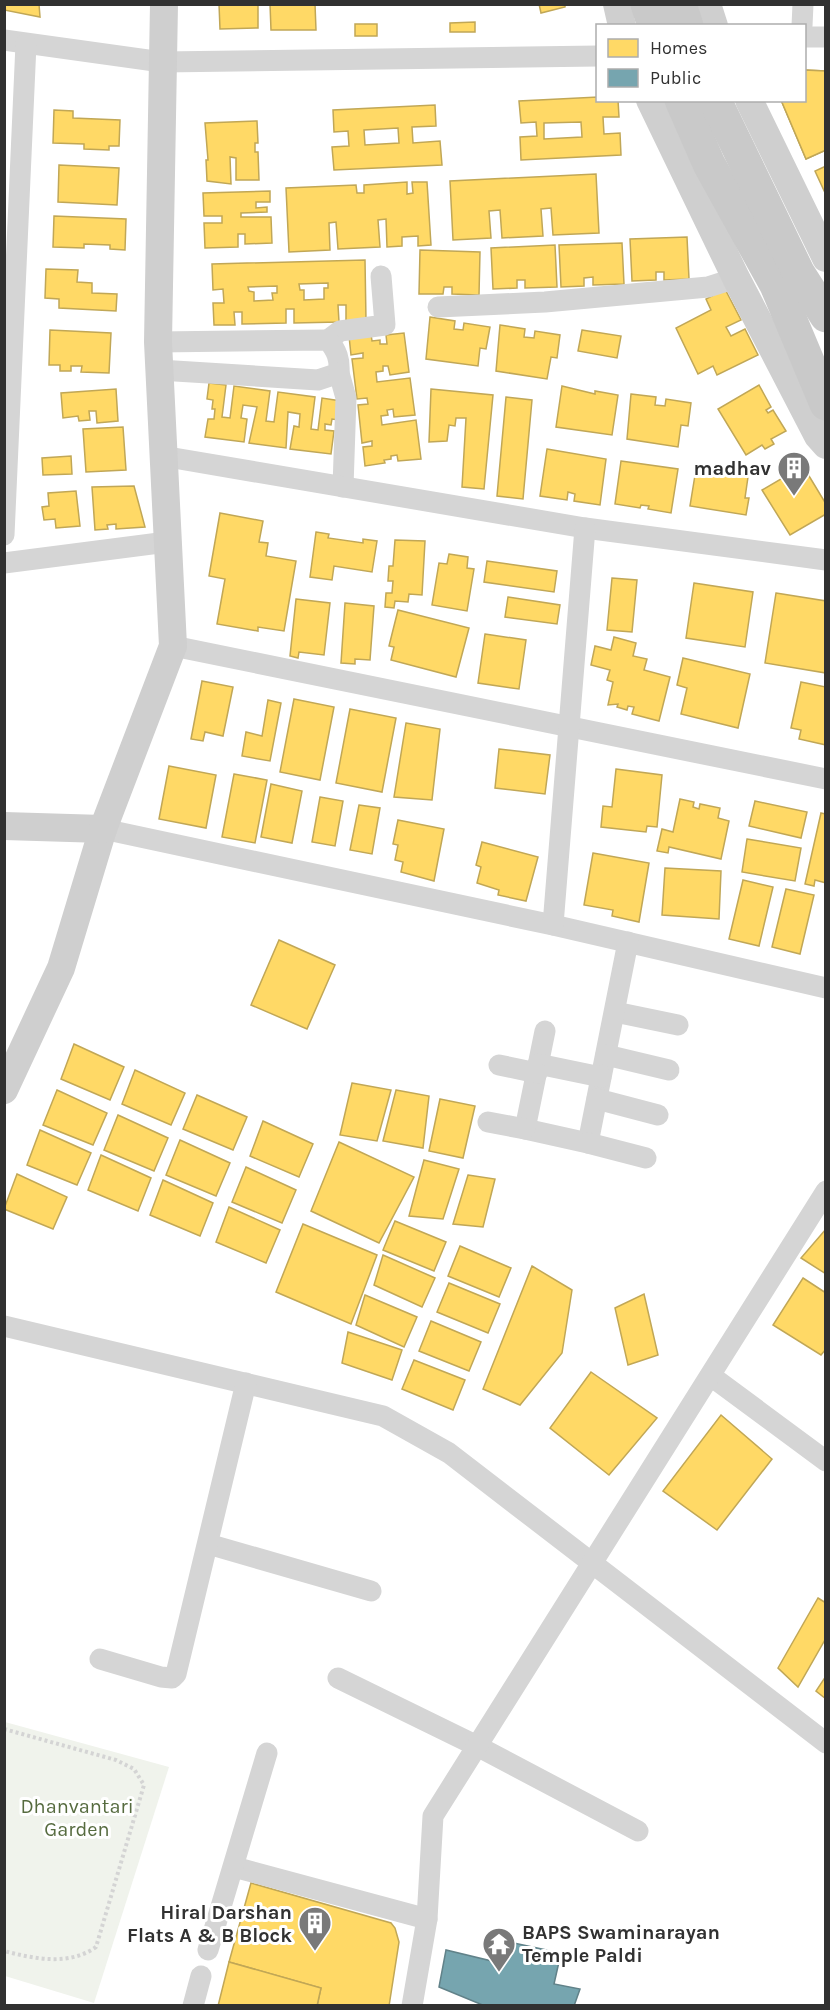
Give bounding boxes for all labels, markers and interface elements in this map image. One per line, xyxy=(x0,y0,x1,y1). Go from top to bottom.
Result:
legend xyxy=(596,24,806,102)
text: Homes xyxy=(650,37,707,59)
text: Public xyxy=(650,67,701,89)
building icon: madhav xyxy=(776,450,812,497)
place label: madhav xyxy=(694,457,772,480)
park label: Dhanvantari Garden xyxy=(20,1795,134,1841)
place label: Hiral Darshan Flats A & B Block xyxy=(127,1901,292,1947)
building icon: Hiral Darshan Flats A & B Block xyxy=(297,1905,333,1952)
place label: BAPS Swaminarayan Temple Paldi xyxy=(522,1921,720,1967)
temple icon: BAPS Swaminarayan Temple Paldi xyxy=(481,1926,517,1973)

